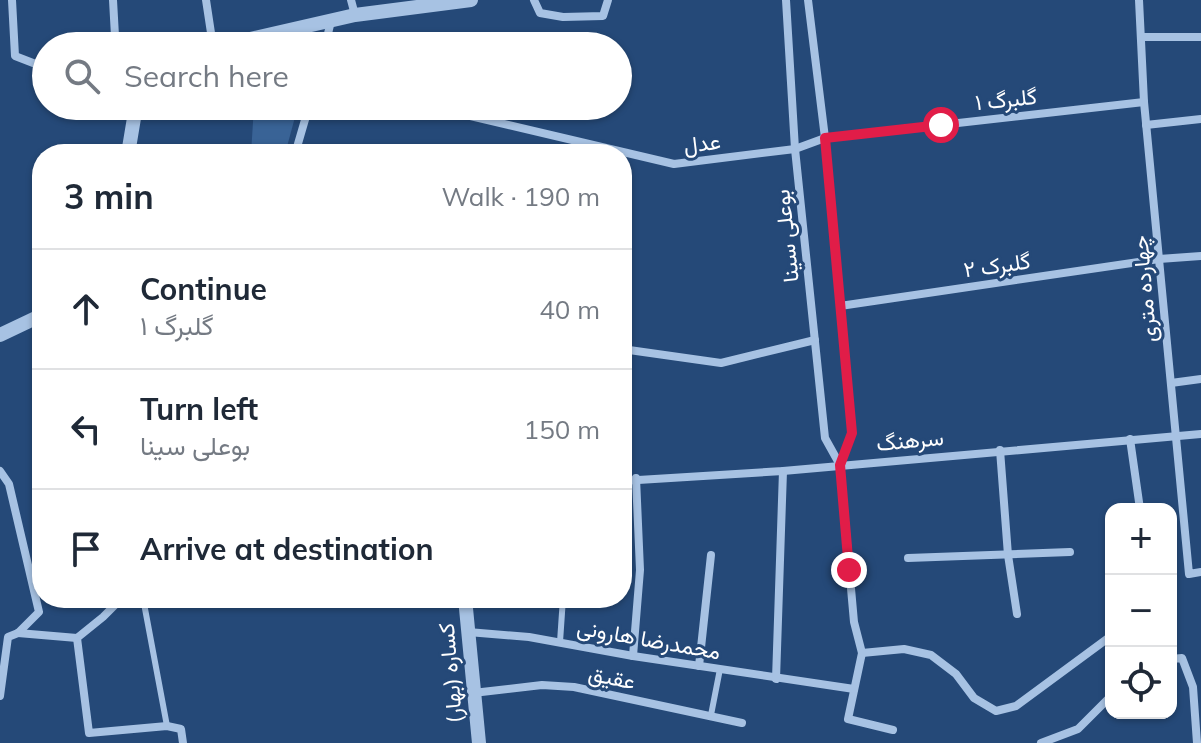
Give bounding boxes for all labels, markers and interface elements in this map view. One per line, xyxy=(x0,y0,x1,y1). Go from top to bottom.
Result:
search box xyxy=(32,32,632,120)
icon: search xyxy=(60,54,104,98)
text: Search here xyxy=(124,57,289,95)
street label: گلبرگ ۱ xyxy=(974,82,1039,116)
route start xyxy=(923,107,959,143)
street label: عدل xyxy=(682,127,722,159)
text: 3 min xyxy=(64,175,154,218)
text: Walk · 190 m xyxy=(441,180,600,213)
street label: بوعلی سینا xyxy=(767,188,805,284)
street label: چهارده متری xyxy=(1125,234,1164,344)
street label: گلبرک ۲ xyxy=(962,246,1033,284)
text: Continue xyxy=(140,270,267,308)
icon: ahead xyxy=(64,287,108,331)
text: 40 m xyxy=(539,293,600,326)
text: گلبرگ ۱ xyxy=(140,309,214,342)
text: Turn left xyxy=(140,390,258,428)
icon: left xyxy=(64,407,108,451)
text: 150 m xyxy=(524,413,600,446)
street label: سرهنگ xyxy=(875,423,945,457)
text: بوعلی سینا xyxy=(140,429,250,462)
map controls xyxy=(1105,503,1177,719)
button: + xyxy=(1105,503,1177,575)
icon: arrive xyxy=(64,527,108,571)
text: Arrive at destination xyxy=(140,530,434,568)
route end xyxy=(831,552,867,588)
button: − xyxy=(1105,575,1177,647)
street label: محمدرضا هارونی xyxy=(575,613,723,665)
street label: کساره (بهار) xyxy=(432,621,468,724)
button: locate xyxy=(1105,647,1177,719)
street label: عقیق xyxy=(586,658,638,696)

